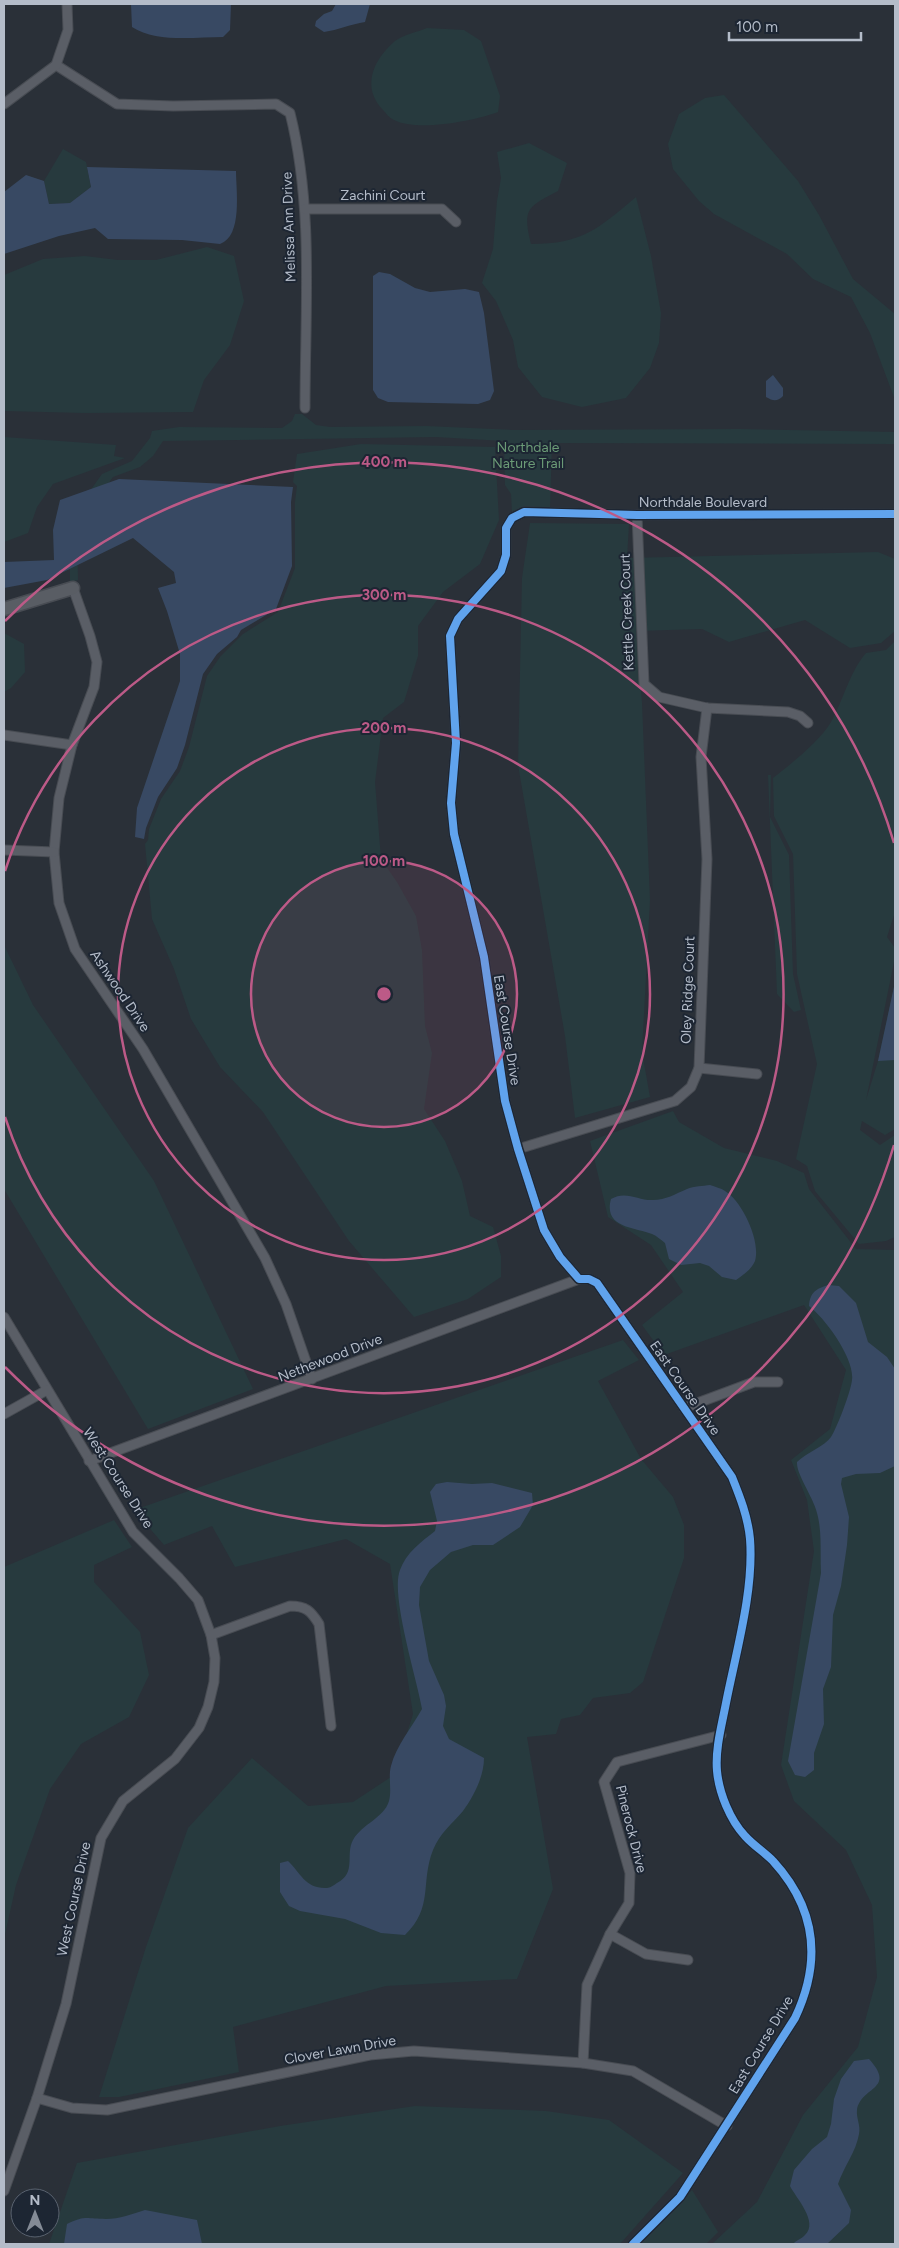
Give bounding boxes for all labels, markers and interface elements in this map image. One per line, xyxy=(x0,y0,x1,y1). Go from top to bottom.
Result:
scale bar xyxy=(729,10,862,42)
text: 100 m xyxy=(736,18,778,36)
street label: Melissa Ann Drive xyxy=(279,171,299,282)
street label: Zachini Court xyxy=(340,187,426,204)
park label: Northdale Nature Trail xyxy=(492,439,564,472)
text: 400 m xyxy=(361,453,407,471)
street label: Northdale Boulevard xyxy=(639,494,767,511)
street label: Kettle Creek Court xyxy=(616,553,638,671)
text: 300 m xyxy=(362,586,406,604)
text: 200 m xyxy=(362,719,406,737)
text: 100 m xyxy=(363,852,405,870)
street label: Oley Ridge Court xyxy=(678,936,698,1044)
street label: Ashwood Drive xyxy=(86,947,154,1035)
street label: East Course Drive xyxy=(490,974,524,1087)
centre of rings xyxy=(375,985,393,1003)
street label: Nethewood Drive xyxy=(276,1330,385,1386)
street label: East Course Drive xyxy=(646,1337,724,1439)
street label: West Course Drive xyxy=(79,1424,157,1532)
street label: Pinerock Drive xyxy=(612,1783,650,1875)
street label: West Course Drive xyxy=(54,1840,95,1958)
street label: East Course Drive xyxy=(725,1993,797,2097)
street label: Clover Lawn Drive xyxy=(283,2032,397,2068)
north arrow xyxy=(10,2188,60,2238)
text: N xyxy=(30,2192,40,2209)

